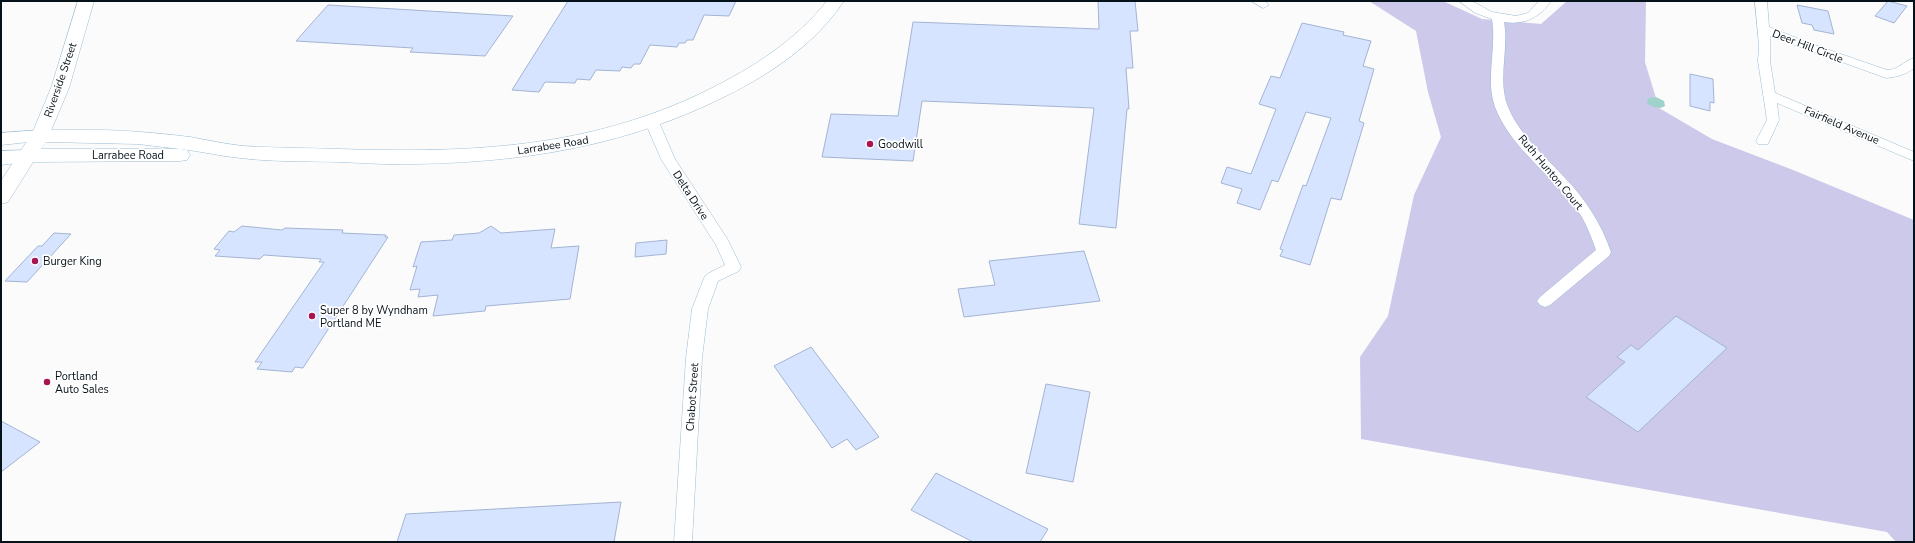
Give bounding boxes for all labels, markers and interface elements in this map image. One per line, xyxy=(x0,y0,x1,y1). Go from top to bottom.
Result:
street label: Deer Hill Circle xyxy=(1770,26,1846,67)
street label: Riverside Street xyxy=(41,41,80,120)
street label: Fairfield Avenue xyxy=(1802,103,1882,148)
street label: Larrabee Road xyxy=(516,132,590,159)
street label: Ruth Hunton Court xyxy=(1515,132,1587,213)
place label: Goodwill xyxy=(878,137,924,152)
marker: Goodwill xyxy=(865,139,875,149)
street label: Larrabee Road xyxy=(92,148,164,163)
street label: Delta Drive xyxy=(669,168,712,223)
place label: Burger King xyxy=(43,254,102,269)
marker: Burger King xyxy=(30,256,40,266)
place label: Super 8 by Wyndham Portland ME xyxy=(320,303,428,331)
marker: Super 8 by Wyndham Portland ME xyxy=(307,311,317,321)
street label: Chabot Street xyxy=(683,362,702,432)
place label: Portland Auto Sales xyxy=(55,369,109,397)
marker: Portland Auto Sales xyxy=(42,377,52,387)

